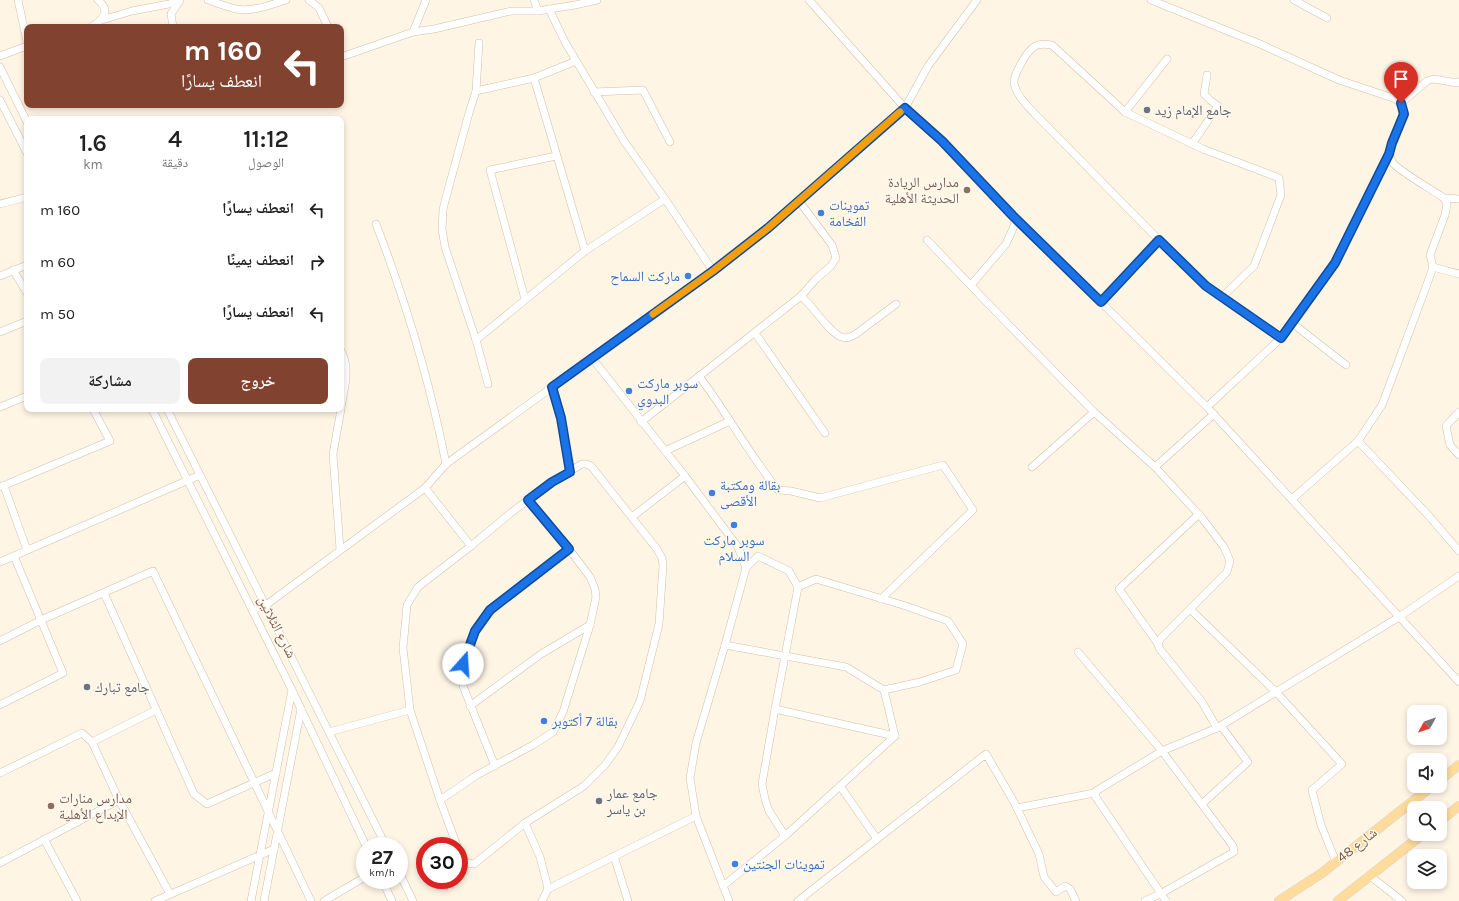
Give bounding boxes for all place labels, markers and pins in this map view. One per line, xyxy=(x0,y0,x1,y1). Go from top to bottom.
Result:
pin xyxy=(1384,62,1418,103)
place label: جامع الإمام زيد xyxy=(1155,102,1231,120)
marker: جامع الإمام زيد xyxy=(1142,105,1152,115)
place label: مدارس الريادة الحديثة الأهلية xyxy=(885,174,959,207)
marker: مدارس الريادة الحديثة الأهلية xyxy=(962,185,972,195)
place label: تموينات الفخامة xyxy=(829,197,870,230)
marker: تموينات الفخامة xyxy=(816,208,826,218)
place label: ماركت السماح xyxy=(610,268,680,286)
marker: ماركت السماح xyxy=(683,271,693,281)
place label: سوبر ماركت البدوي xyxy=(637,375,698,410)
marker: سوبر ماركت البدوي xyxy=(624,386,634,396)
place label: بقالة ومكتبة الأقصى xyxy=(720,477,780,510)
marker: بقالة ومكتبة الأقصى xyxy=(707,488,717,498)
marker: سوبر ماركت السلام xyxy=(729,520,739,530)
place label: سوبر ماركت السلام xyxy=(703,532,765,566)
place label: جامع تبارك xyxy=(95,679,150,697)
marker: جامع تبارك xyxy=(82,682,92,692)
place label: بقالة 7 أكتوبر xyxy=(551,713,618,730)
marker: بقالة 7 أكتوبر xyxy=(539,716,549,726)
place label: جامع عمار بن ياسر xyxy=(606,785,658,818)
place label: مدارس منارات الإبداع الأهلية xyxy=(59,790,132,824)
marker: جامع عمار بن ياسر xyxy=(594,796,604,806)
marker: مدارس منارات الإبداع الأهلية xyxy=(46,801,56,811)
place label: تموينات الجنتين xyxy=(743,856,825,873)
marker: تموينات الجنتين xyxy=(730,859,740,869)

